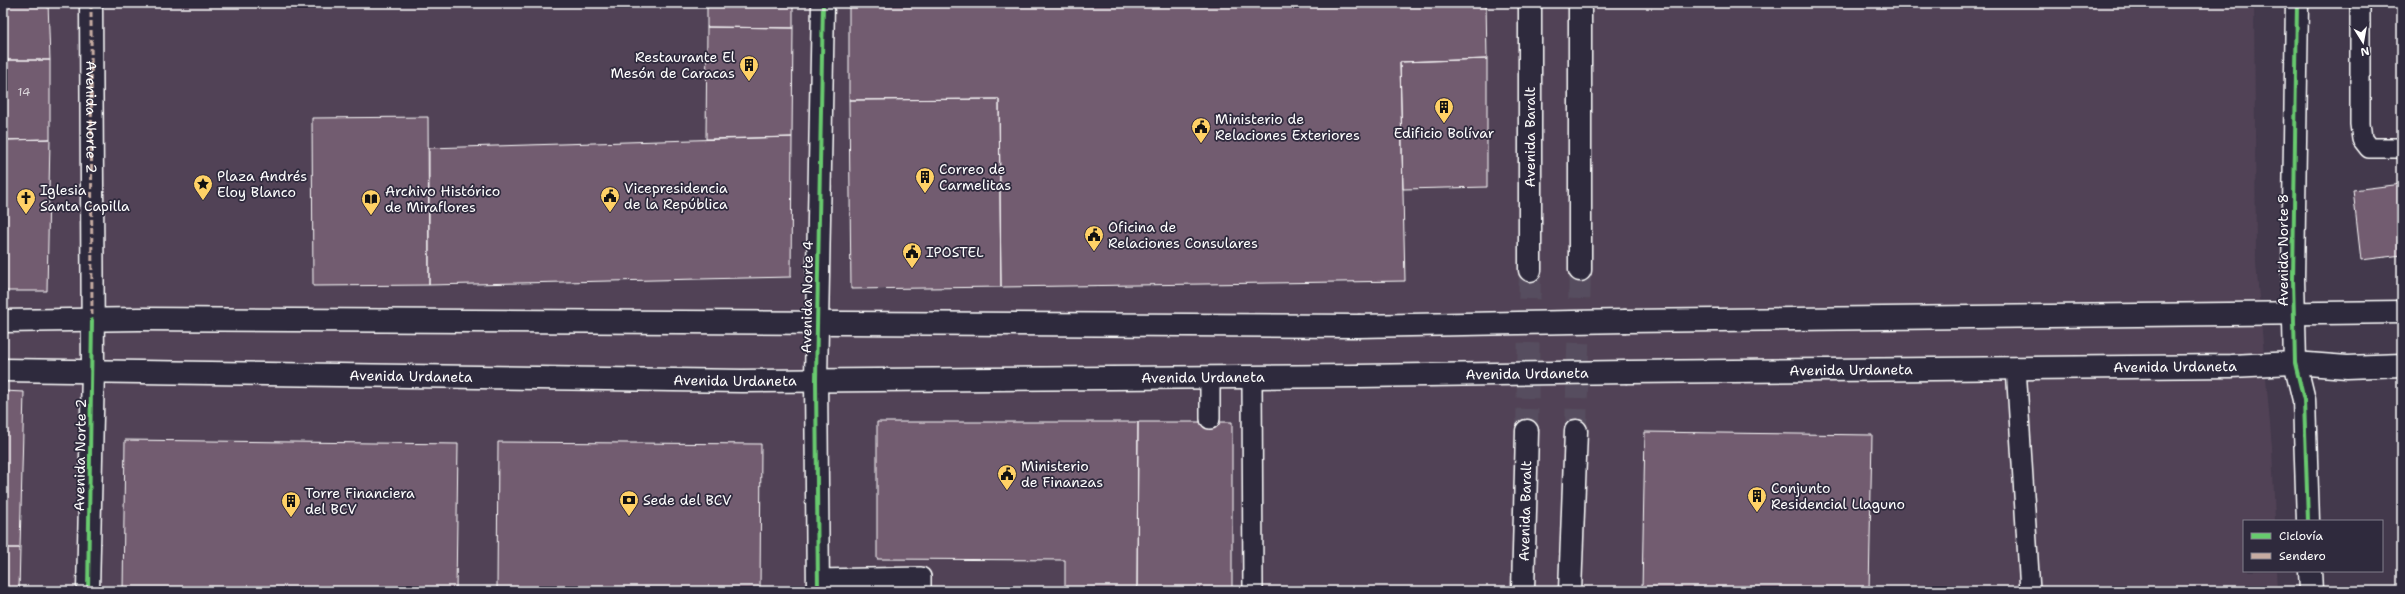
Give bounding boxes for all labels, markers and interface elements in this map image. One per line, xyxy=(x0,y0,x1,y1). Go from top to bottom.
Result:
north arrow xyxy=(2343,22,2383,62)
text: N xyxy=(2359,43,2371,60)
place label: Restaurante El Mesón de Caracas xyxy=(610,48,736,82)
building icon: Restaurante El Mesón de Caracas xyxy=(738,54,760,82)
street label: Avenida Norte 2 xyxy=(82,61,101,173)
house number: 14 xyxy=(18,84,30,100)
street label: Avenida Baralt xyxy=(1521,87,1539,187)
building icon: Edificio Bolívar xyxy=(1433,96,1455,124)
place label: Ministerio de Relaciones Exteriores xyxy=(1215,110,1360,144)
public building icon: Ministerio de Relaciones Exteriores xyxy=(1190,116,1212,144)
place label: Edificio Bolívar xyxy=(1394,124,1495,142)
place label: Correo de Carmelitas xyxy=(939,160,1011,194)
building icon: Correo de Carmelitas xyxy=(914,166,936,194)
place label: Plaza Andrés Eloy Blanco xyxy=(217,167,307,201)
place icon: Plaza Andrés Eloy Blanco xyxy=(192,173,214,201)
place label: Vicepresidencia de la República xyxy=(624,179,728,213)
place label: Iglesia Santa Capilla xyxy=(40,181,130,215)
place label: Archivo Histórico de Miraflores xyxy=(385,182,500,216)
public building icon: Vicepresidencia de la República xyxy=(599,185,621,213)
church icon: Iglesia Santa Capilla xyxy=(15,187,37,215)
library icon: Archivo Histórico de Miraflores xyxy=(360,188,382,216)
street label: Avenida Norte 8 xyxy=(2274,194,2292,306)
place label: Oficina de Relaciones Consulares xyxy=(1108,218,1258,252)
public building icon: Oficina de Relaciones Consulares xyxy=(1083,224,1105,252)
street label: Avenida Norte 4 xyxy=(797,240,817,354)
public building icon: IPOSTEL xyxy=(901,241,923,269)
place label: IPOSTEL xyxy=(926,243,984,261)
street label: Avenida Urdaneta xyxy=(2113,357,2237,376)
street label: Avenida Urdaneta xyxy=(1789,360,1913,379)
street label: Avenida Urdaneta xyxy=(1465,364,1589,383)
street label: Avenida Urdaneta xyxy=(349,366,473,386)
street label: Avenida Urdaneta xyxy=(1141,368,1265,387)
street label: Avenida Urdaneta xyxy=(673,371,797,390)
street label: Avenida Norte 2 xyxy=(70,398,90,512)
place label: Ministerio de Finanzas xyxy=(1021,457,1103,491)
street label: Avenida Baralt xyxy=(1515,460,1535,562)
public building icon: Ministerio de Finanzas xyxy=(996,463,1018,491)
place label: Conjunto Residencial Llaguno xyxy=(1771,479,1905,513)
place label: Torre Financiera del BCV xyxy=(305,484,415,518)
building icon: Conjunto Residencial Llaguno xyxy=(1746,485,1768,513)
bank icon: Sede del BCV xyxy=(618,489,640,517)
building icon: Torre Financiera del BCV xyxy=(280,490,302,518)
place label: Sede del BCV xyxy=(643,491,732,509)
legend xyxy=(2243,520,2383,572)
text: Ciclovía xyxy=(2279,528,2323,544)
text: Sendero xyxy=(2279,548,2326,564)

